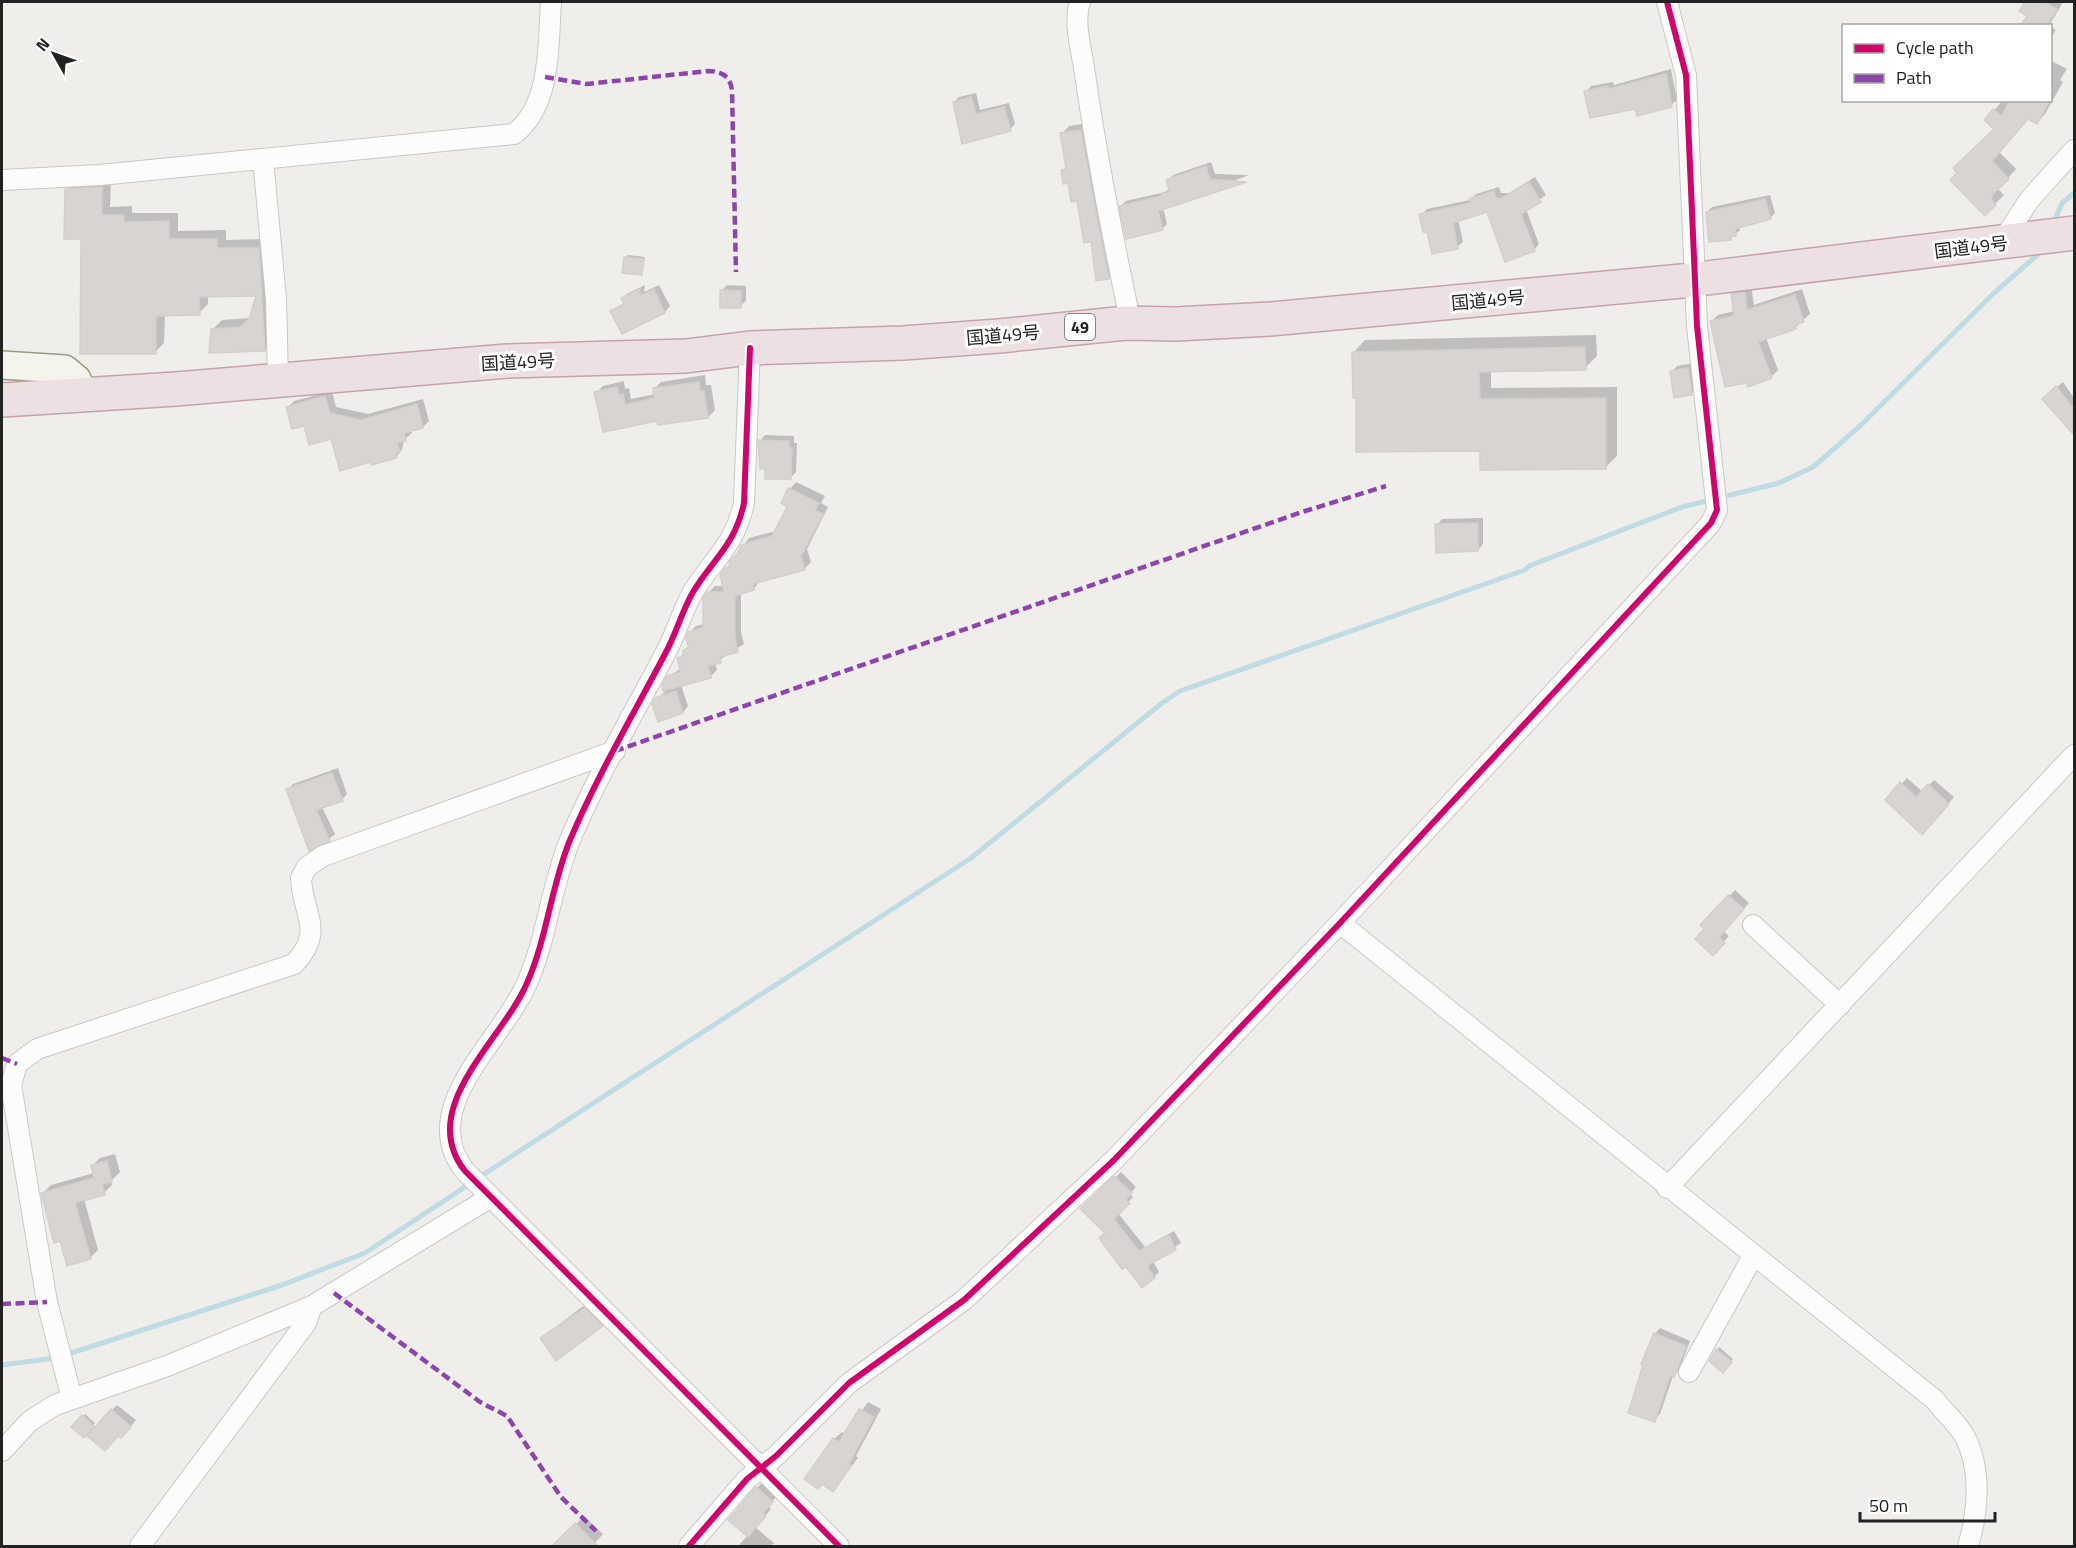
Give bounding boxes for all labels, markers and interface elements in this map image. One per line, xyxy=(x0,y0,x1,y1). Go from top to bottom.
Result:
north arrow xyxy=(24,24,84,84)
legend xyxy=(1842,24,2052,102)
text: N xyxy=(30,32,55,56)
text: Cycle path xyxy=(1896,34,1974,61)
text: Path xyxy=(1896,64,1932,91)
street label: 国道49号 xyxy=(1933,229,2009,265)
street label: 国道49号 xyxy=(1450,283,1526,317)
road number: 49 xyxy=(1065,314,1095,340)
street label: 国道49号 xyxy=(965,318,1041,352)
street label: 国道49号 xyxy=(480,347,556,377)
scale bar xyxy=(1860,1485,1995,1523)
text: 50 m xyxy=(1869,1492,1908,1519)

